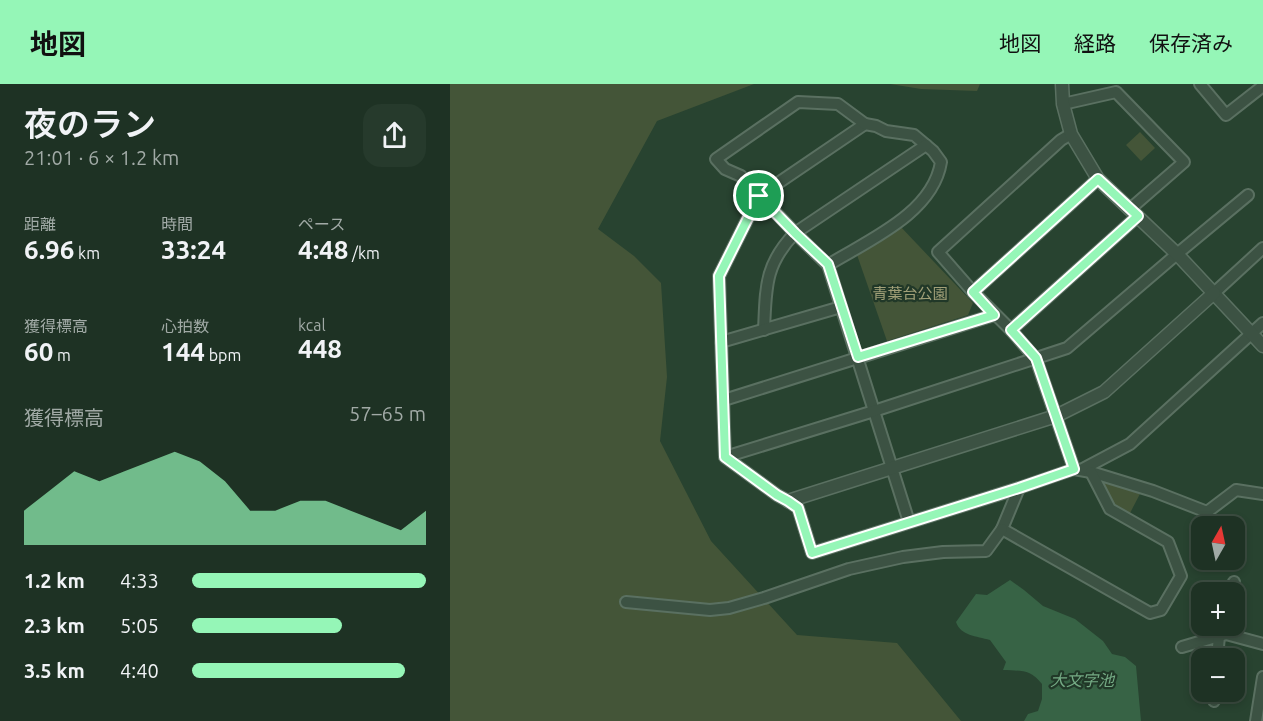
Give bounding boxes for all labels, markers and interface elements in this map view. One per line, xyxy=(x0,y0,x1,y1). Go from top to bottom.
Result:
text: 地図 xyxy=(30,28,86,59)
text: 地図 xyxy=(999,31,1041,55)
text: 経路 xyxy=(1074,31,1116,55)
text: 保存済み xyxy=(1149,31,1233,55)
button: share xyxy=(363,104,426,167)
text: 夜のラン xyxy=(24,105,156,142)
text: 21:01 · 6 × 1.2 km xyxy=(24,146,179,169)
pin xyxy=(733,170,784,221)
icon: arrive xyxy=(742,179,775,212)
text: 距離 xyxy=(24,215,56,233)
text: 時間 xyxy=(161,215,193,233)
text: ペース xyxy=(298,215,345,233)
text: 6.96 xyxy=(24,235,74,264)
text: 33:24 xyxy=(161,235,226,264)
text: 4:48 xyxy=(298,235,348,264)
text: km xyxy=(74,244,100,262)
text: /km xyxy=(348,244,380,262)
park label: 青葉台公園 xyxy=(872,285,948,302)
text: kcal xyxy=(298,316,326,334)
text: 獲得標高 xyxy=(24,317,88,335)
text: 心拍数 xyxy=(161,317,209,335)
text: 448 xyxy=(298,334,342,363)
text: 60 xyxy=(24,337,53,366)
text: 144 xyxy=(161,337,205,366)
text: m xyxy=(53,346,71,364)
text: bpm xyxy=(205,346,241,364)
text: 57–65 m xyxy=(349,402,426,425)
text: 獲得標高 xyxy=(24,406,104,429)
north arrow xyxy=(1191,516,1245,570)
map controls xyxy=(1191,516,1245,702)
text: 1.2 km xyxy=(24,569,85,592)
text: 4:33 xyxy=(120,569,159,592)
button: + xyxy=(1191,582,1245,636)
text: 2.3 km xyxy=(24,614,85,637)
text: 5:05 xyxy=(120,614,159,637)
button: − xyxy=(1191,648,1245,702)
text: 3.5 km xyxy=(24,659,85,682)
text: 4:40 xyxy=(120,659,159,682)
water label: 大文字池 xyxy=(1050,671,1116,689)

